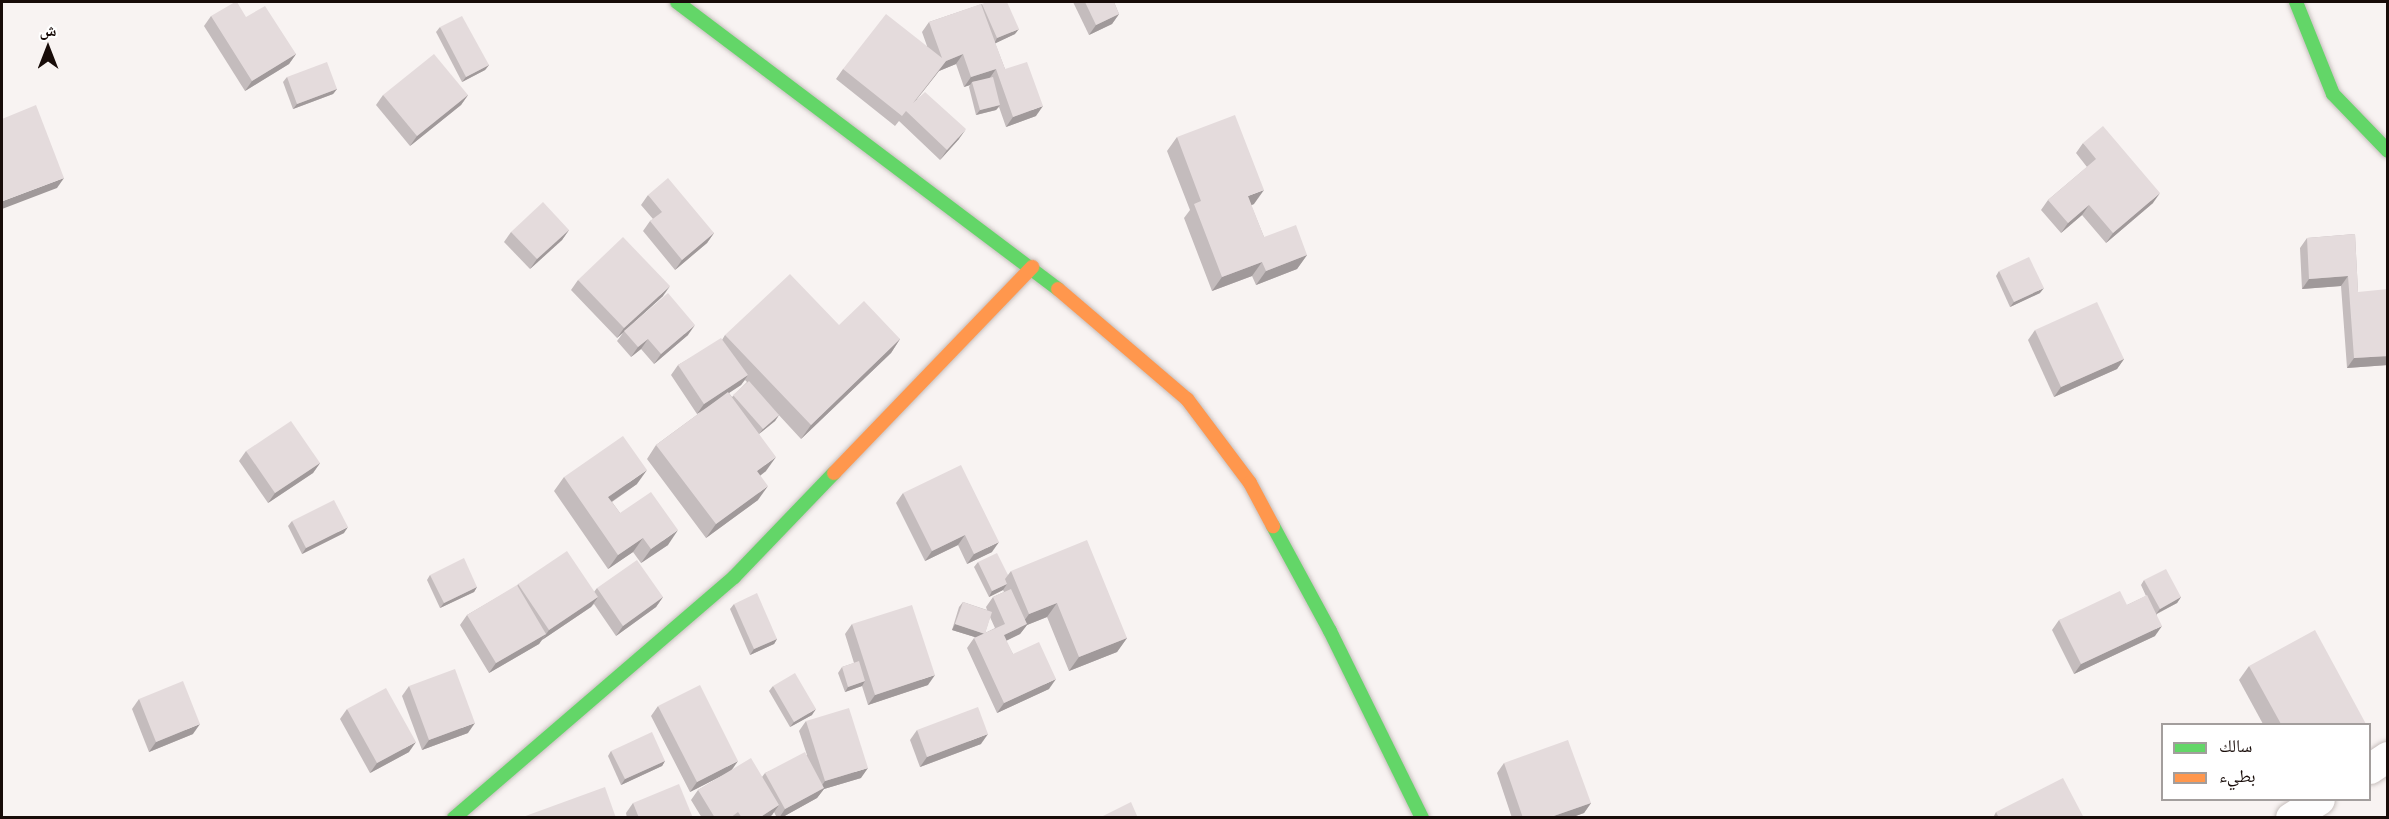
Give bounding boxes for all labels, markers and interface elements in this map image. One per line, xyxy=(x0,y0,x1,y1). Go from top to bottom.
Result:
north arrow xyxy=(18,18,78,78)
text: ش xyxy=(40,20,56,40)
legend xyxy=(2161,723,2371,801)
text: سالك xyxy=(2219,734,2252,757)
text: بطيء xyxy=(2219,764,2256,787)

